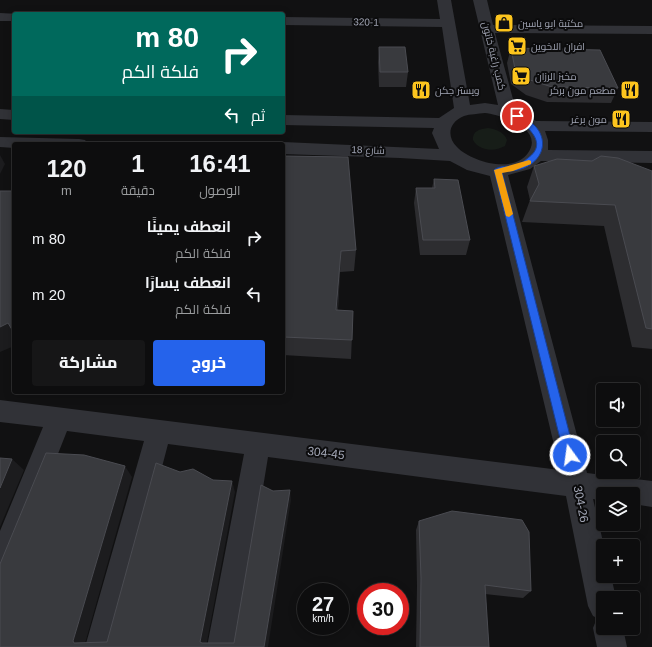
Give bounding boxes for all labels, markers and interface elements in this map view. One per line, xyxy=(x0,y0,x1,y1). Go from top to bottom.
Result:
shop icon: مكتبة ابو ياسين xyxy=(493,12,515,34)
street label: 320-1 xyxy=(353,16,379,28)
place label: مكتبة ابو ياسين xyxy=(518,18,583,30)
street label: كمب راغبة خاتون xyxy=(479,21,508,92)
text: 80 m xyxy=(135,22,199,53)
icon: right xyxy=(213,28,265,80)
supermarket icon: افران الاخوين xyxy=(506,35,528,57)
place label: افران الاخوين xyxy=(531,41,585,53)
text: فلكة الكم xyxy=(122,62,199,82)
supermarket icon: مخبز الرزان xyxy=(510,65,532,87)
place label: مخبز الرزان xyxy=(535,71,577,83)
restaurant icon: ويستر جكن xyxy=(410,79,432,101)
restaurant icon: مطعم مون بركر xyxy=(619,79,641,101)
place label: ويستر جكن xyxy=(435,85,480,97)
place label: مطعم مون بركر xyxy=(549,85,616,98)
pin xyxy=(500,99,534,133)
icon: left xyxy=(221,104,243,126)
icon: arrive xyxy=(506,105,528,127)
text: ثم xyxy=(251,107,265,124)
restaurant icon: مون برغر xyxy=(610,108,632,130)
place label: مون برغر xyxy=(570,114,607,126)
street label: شارع 18 xyxy=(351,144,385,157)
text: 1 xyxy=(131,150,145,177)
text: 16:41 xyxy=(189,150,251,177)
text: 120 xyxy=(46,155,87,182)
text: m xyxy=(61,183,72,198)
text: دقيقة xyxy=(121,183,155,198)
text: الوصول xyxy=(199,183,241,198)
text: انعطف يمينًا xyxy=(147,218,231,235)
icon: right xyxy=(243,227,265,249)
text: 80 m xyxy=(32,230,65,247)
text: فلكة الكم xyxy=(175,246,231,261)
text: انعطف يسارًا xyxy=(145,274,231,291)
icon: left xyxy=(243,283,265,305)
text: 20 m xyxy=(32,286,65,303)
text: فلكة الكم xyxy=(175,302,231,317)
button: مشاركة xyxy=(32,340,145,386)
button: خروج xyxy=(153,340,265,386)
map controls xyxy=(596,383,640,635)
button: sound xyxy=(596,383,640,427)
position arrow xyxy=(549,434,591,476)
button: search xyxy=(596,435,640,479)
street label: 304-45 xyxy=(307,444,346,462)
street label: 304-26 xyxy=(571,484,591,524)
button: layers xyxy=(596,487,640,531)
button: + xyxy=(596,539,640,583)
speed limit sign: 30 xyxy=(357,583,409,635)
button: − xyxy=(596,591,640,635)
text: 27 xyxy=(312,593,334,615)
text: km/h xyxy=(312,613,334,624)

